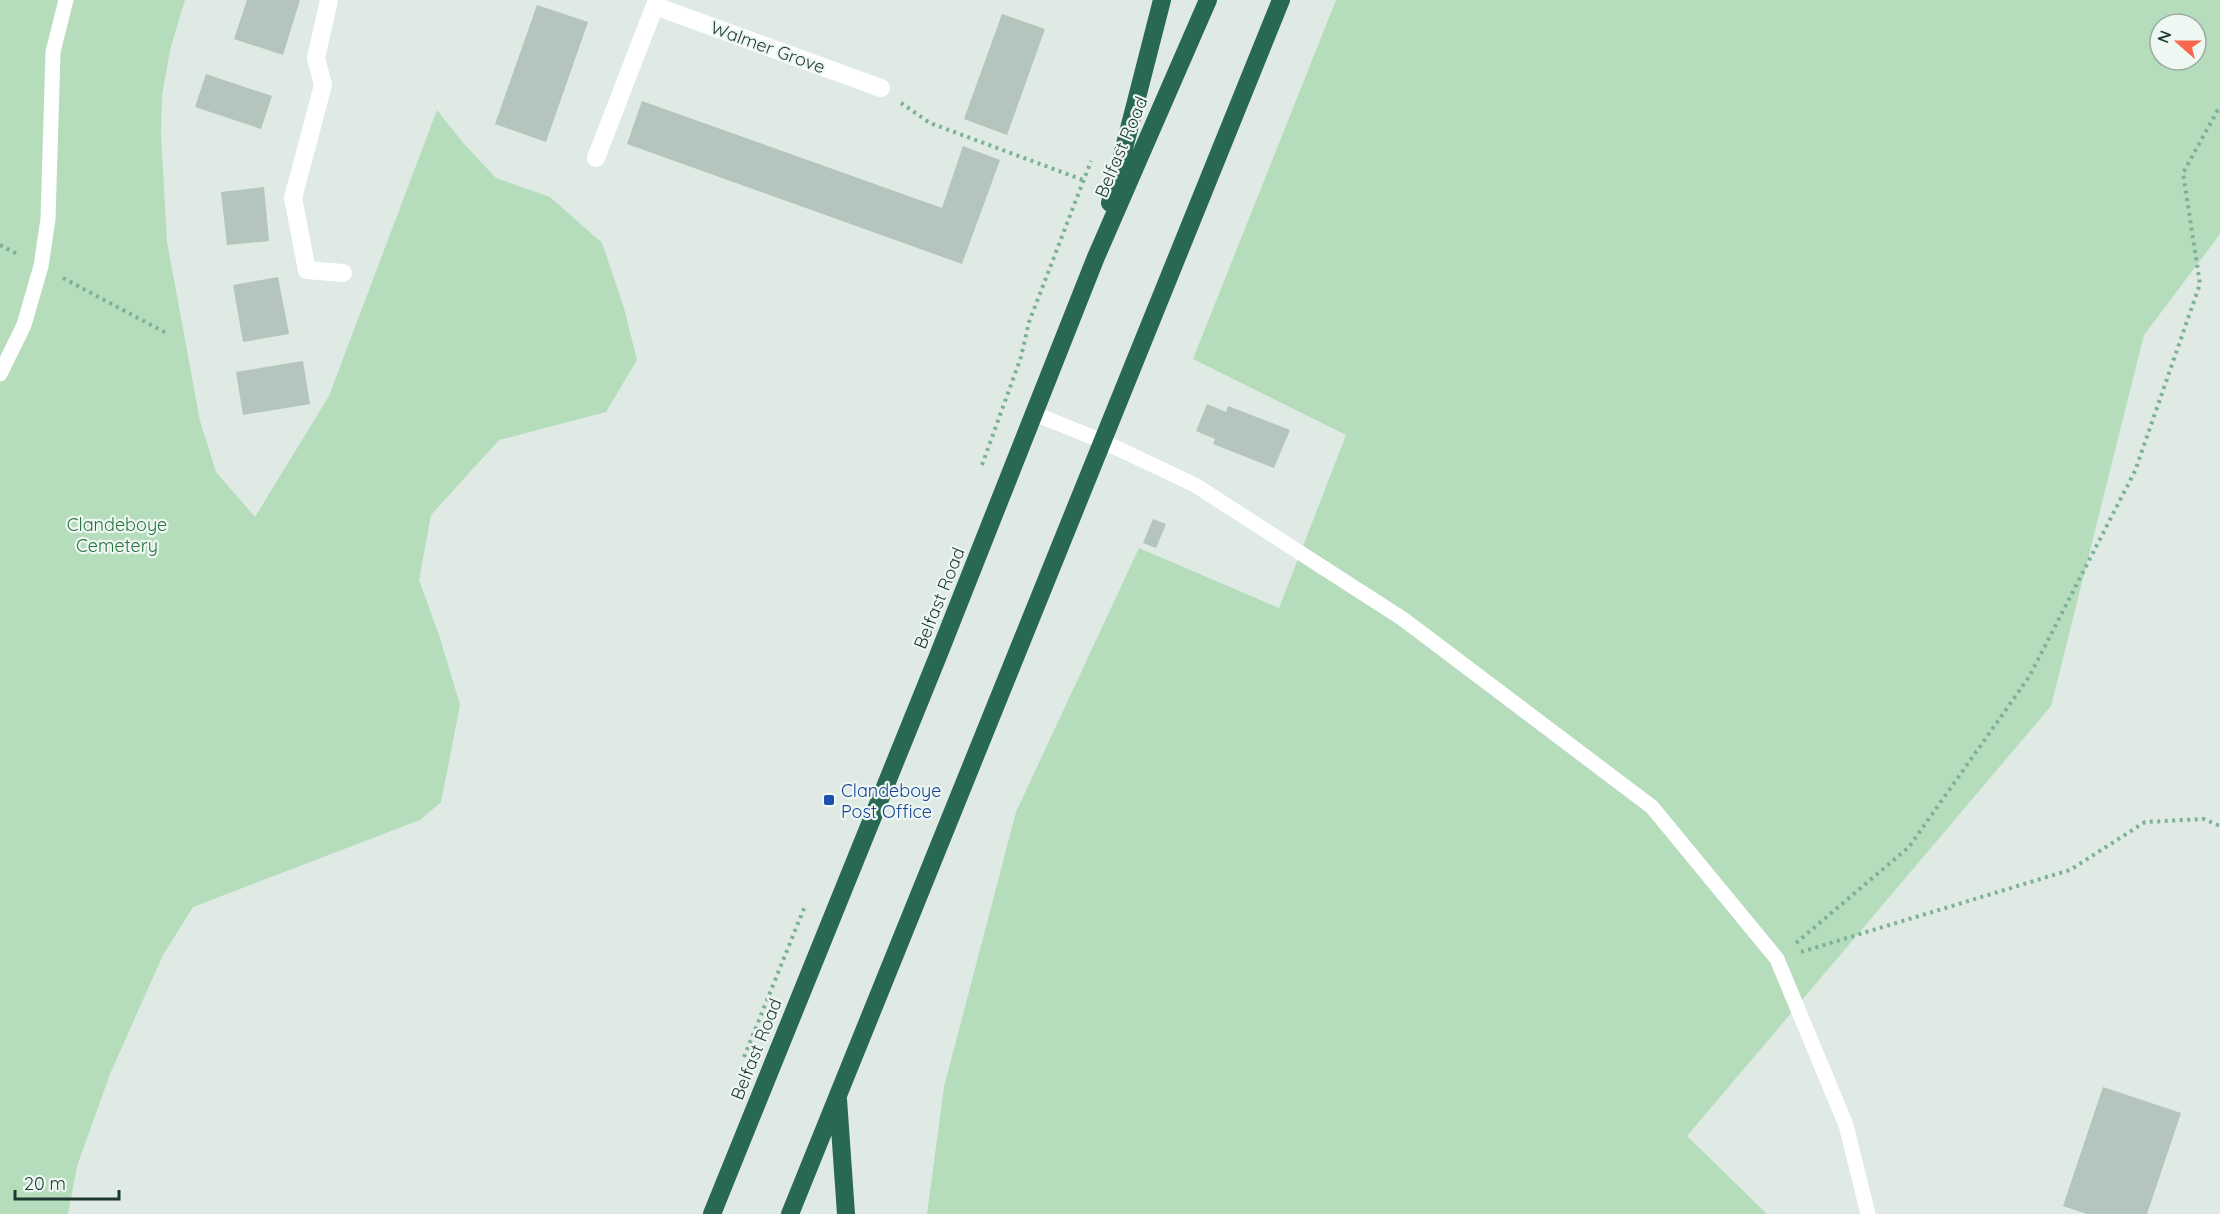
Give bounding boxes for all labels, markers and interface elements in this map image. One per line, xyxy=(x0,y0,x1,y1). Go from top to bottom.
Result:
north arrow xyxy=(2148,12,2208,72)
street label: Walmer Grove xyxy=(708,16,828,78)
text: N xyxy=(2153,28,2175,46)
street label: Belfast Road xyxy=(1089,93,1153,201)
park label: Clandeboye Cemetery xyxy=(67,513,167,557)
street label: Belfast Road xyxy=(908,544,970,652)
place label: Clandeboye Post Office xyxy=(841,779,941,823)
marker: Clandeboye Post Office xyxy=(822,793,836,807)
street label: Belfast Road xyxy=(725,995,787,1103)
scale bar xyxy=(15,1163,118,1201)
text: 20 m xyxy=(24,1172,66,1195)

